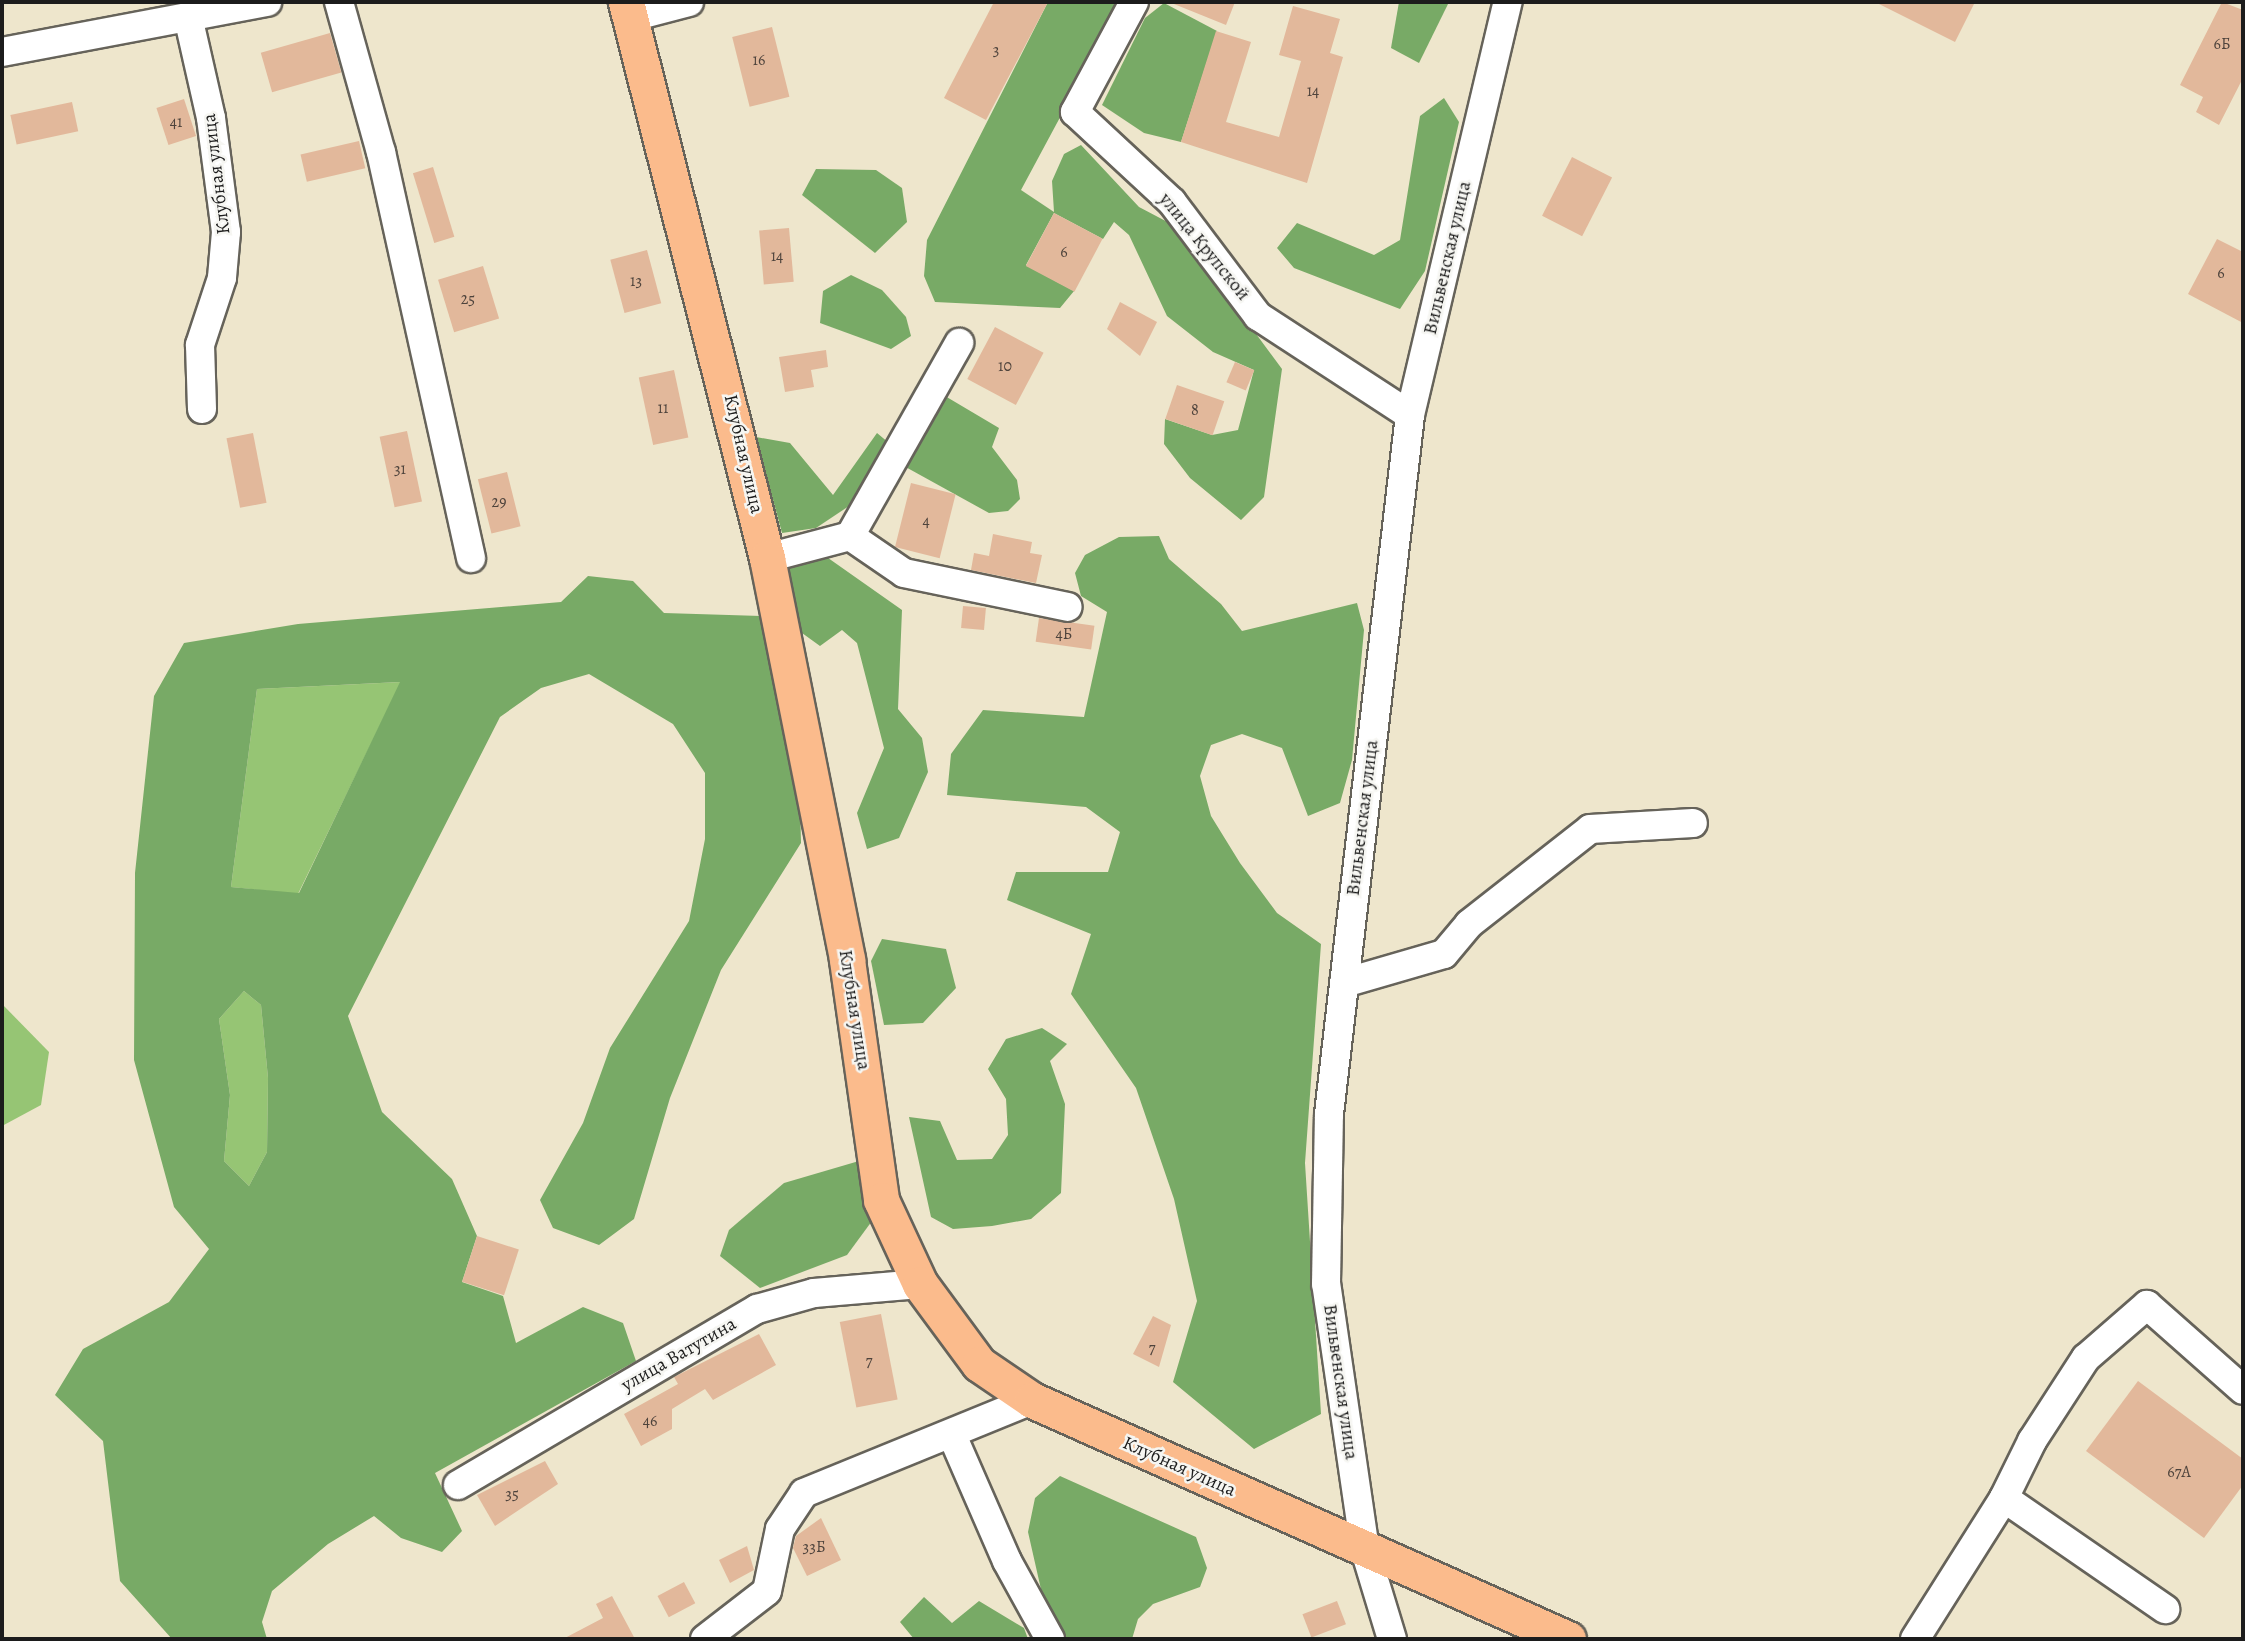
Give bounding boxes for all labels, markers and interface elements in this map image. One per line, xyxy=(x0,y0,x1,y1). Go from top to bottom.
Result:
house number: 6Б xyxy=(2214,34,2230,54)
house number: 3 xyxy=(993,40,999,60)
house number: 16 xyxy=(753,50,765,70)
house number: 14 xyxy=(1307,81,1319,101)
house number: 41 xyxy=(170,112,182,132)
street label: Клубная улица xyxy=(198,112,236,236)
street label: Вильвенская улица xyxy=(1419,179,1477,337)
street label: улица Крупской xyxy=(1154,189,1254,305)
house number: 6 xyxy=(1060,242,1068,262)
house number: 14 xyxy=(771,246,783,266)
house number: 6 xyxy=(2217,263,2225,283)
house number: 13 xyxy=(630,271,642,291)
house number: 25 xyxy=(461,289,475,309)
house number: 10 xyxy=(998,356,1012,376)
street label: Клубная улица xyxy=(718,392,768,516)
house number: 11 xyxy=(658,398,668,418)
house number: 8 xyxy=(1191,400,1199,420)
house number: 31 xyxy=(394,459,406,479)
house number: 29 xyxy=(492,492,506,512)
house number: 4 xyxy=(922,511,930,531)
house number: 4Б xyxy=(1056,624,1072,644)
street label: Вильвенская улица xyxy=(1342,739,1384,897)
street label: Клубная улица xyxy=(833,948,875,1072)
street label: Вильвенская улица xyxy=(1318,1303,1362,1461)
street label: улица Ватутина xyxy=(618,1313,740,1397)
house number: 7 xyxy=(1149,1338,1155,1358)
house number: 7 xyxy=(866,1351,872,1371)
house number: 46 xyxy=(643,1411,657,1431)
street label: Клубная улица xyxy=(1119,1432,1239,1502)
house number: 67А xyxy=(2167,1462,2191,1482)
house number: 35 xyxy=(505,1484,519,1504)
house number: 33Б xyxy=(803,1537,825,1557)

